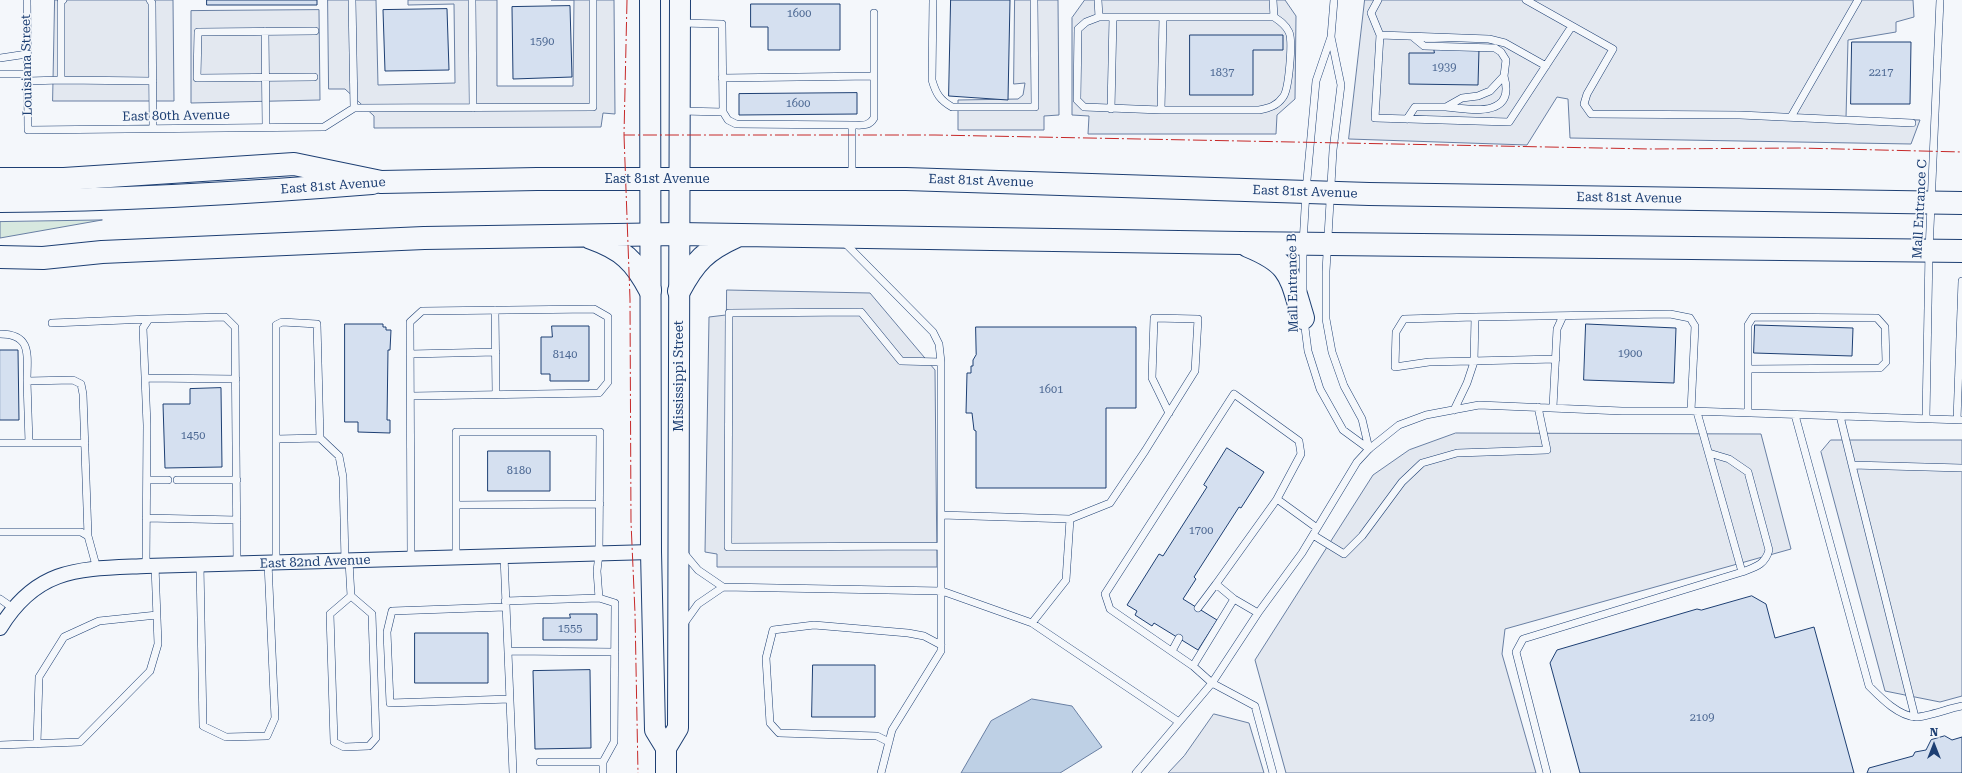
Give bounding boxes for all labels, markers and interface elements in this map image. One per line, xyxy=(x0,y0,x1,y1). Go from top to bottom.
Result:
house number: 1600 xyxy=(787,7,811,21)
street label: Louisiana Street xyxy=(18,14,36,116)
house number: 1590 xyxy=(530,35,554,49)
house number: 1939 xyxy=(1432,61,1456,75)
house number: 1837 xyxy=(1210,66,1234,80)
house number: 2217 xyxy=(1869,66,1893,80)
house number: 1600 xyxy=(786,97,810,111)
street label: East 80th Avenue xyxy=(122,107,230,125)
street label: Mall Entrance C xyxy=(1910,159,1930,259)
street label: East 81st Avenue xyxy=(604,171,710,187)
street label: East 81st Avenue xyxy=(928,171,1034,191)
street label: East 81st Avenue xyxy=(280,175,386,197)
street label: East 81st Avenue xyxy=(1252,182,1358,202)
street label: East 81st Avenue xyxy=(1576,189,1682,207)
street label: Mall Entrance B xyxy=(1284,233,1302,333)
street label: Mississippi Street xyxy=(671,320,687,432)
house number: 1900 xyxy=(1618,347,1642,361)
house number: 8140 xyxy=(553,348,577,362)
house number: 1601 xyxy=(1039,383,1063,397)
house number: 1450 xyxy=(181,429,205,443)
house number: 8180 xyxy=(507,464,531,478)
house number: 1700 xyxy=(1189,524,1213,538)
street label: East 82nd Avenue xyxy=(259,552,371,572)
house number: 1555 xyxy=(558,622,582,636)
house number: 2109 xyxy=(1690,711,1714,725)
north arrow xyxy=(1914,725,1954,765)
text: N xyxy=(1930,726,1938,739)

